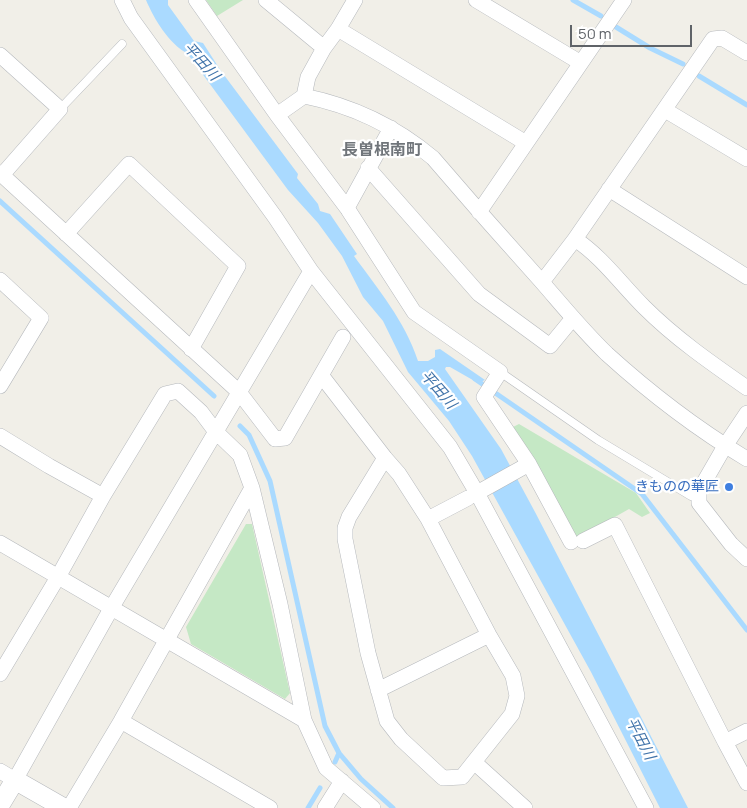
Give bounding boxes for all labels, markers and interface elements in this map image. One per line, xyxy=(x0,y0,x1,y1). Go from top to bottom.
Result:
scale bar xyxy=(572,15,694,47)
text: 50 m xyxy=(578,23,612,44)
water label: 平田川 xyxy=(179,39,223,85)
district label: 長曽根南町 xyxy=(342,141,422,161)
water label: 平田川 xyxy=(416,367,460,413)
place label: きものの華匠 xyxy=(635,479,719,495)
marker: きものの華匠 xyxy=(723,481,735,493)
water label: 平田川 xyxy=(622,715,658,763)

